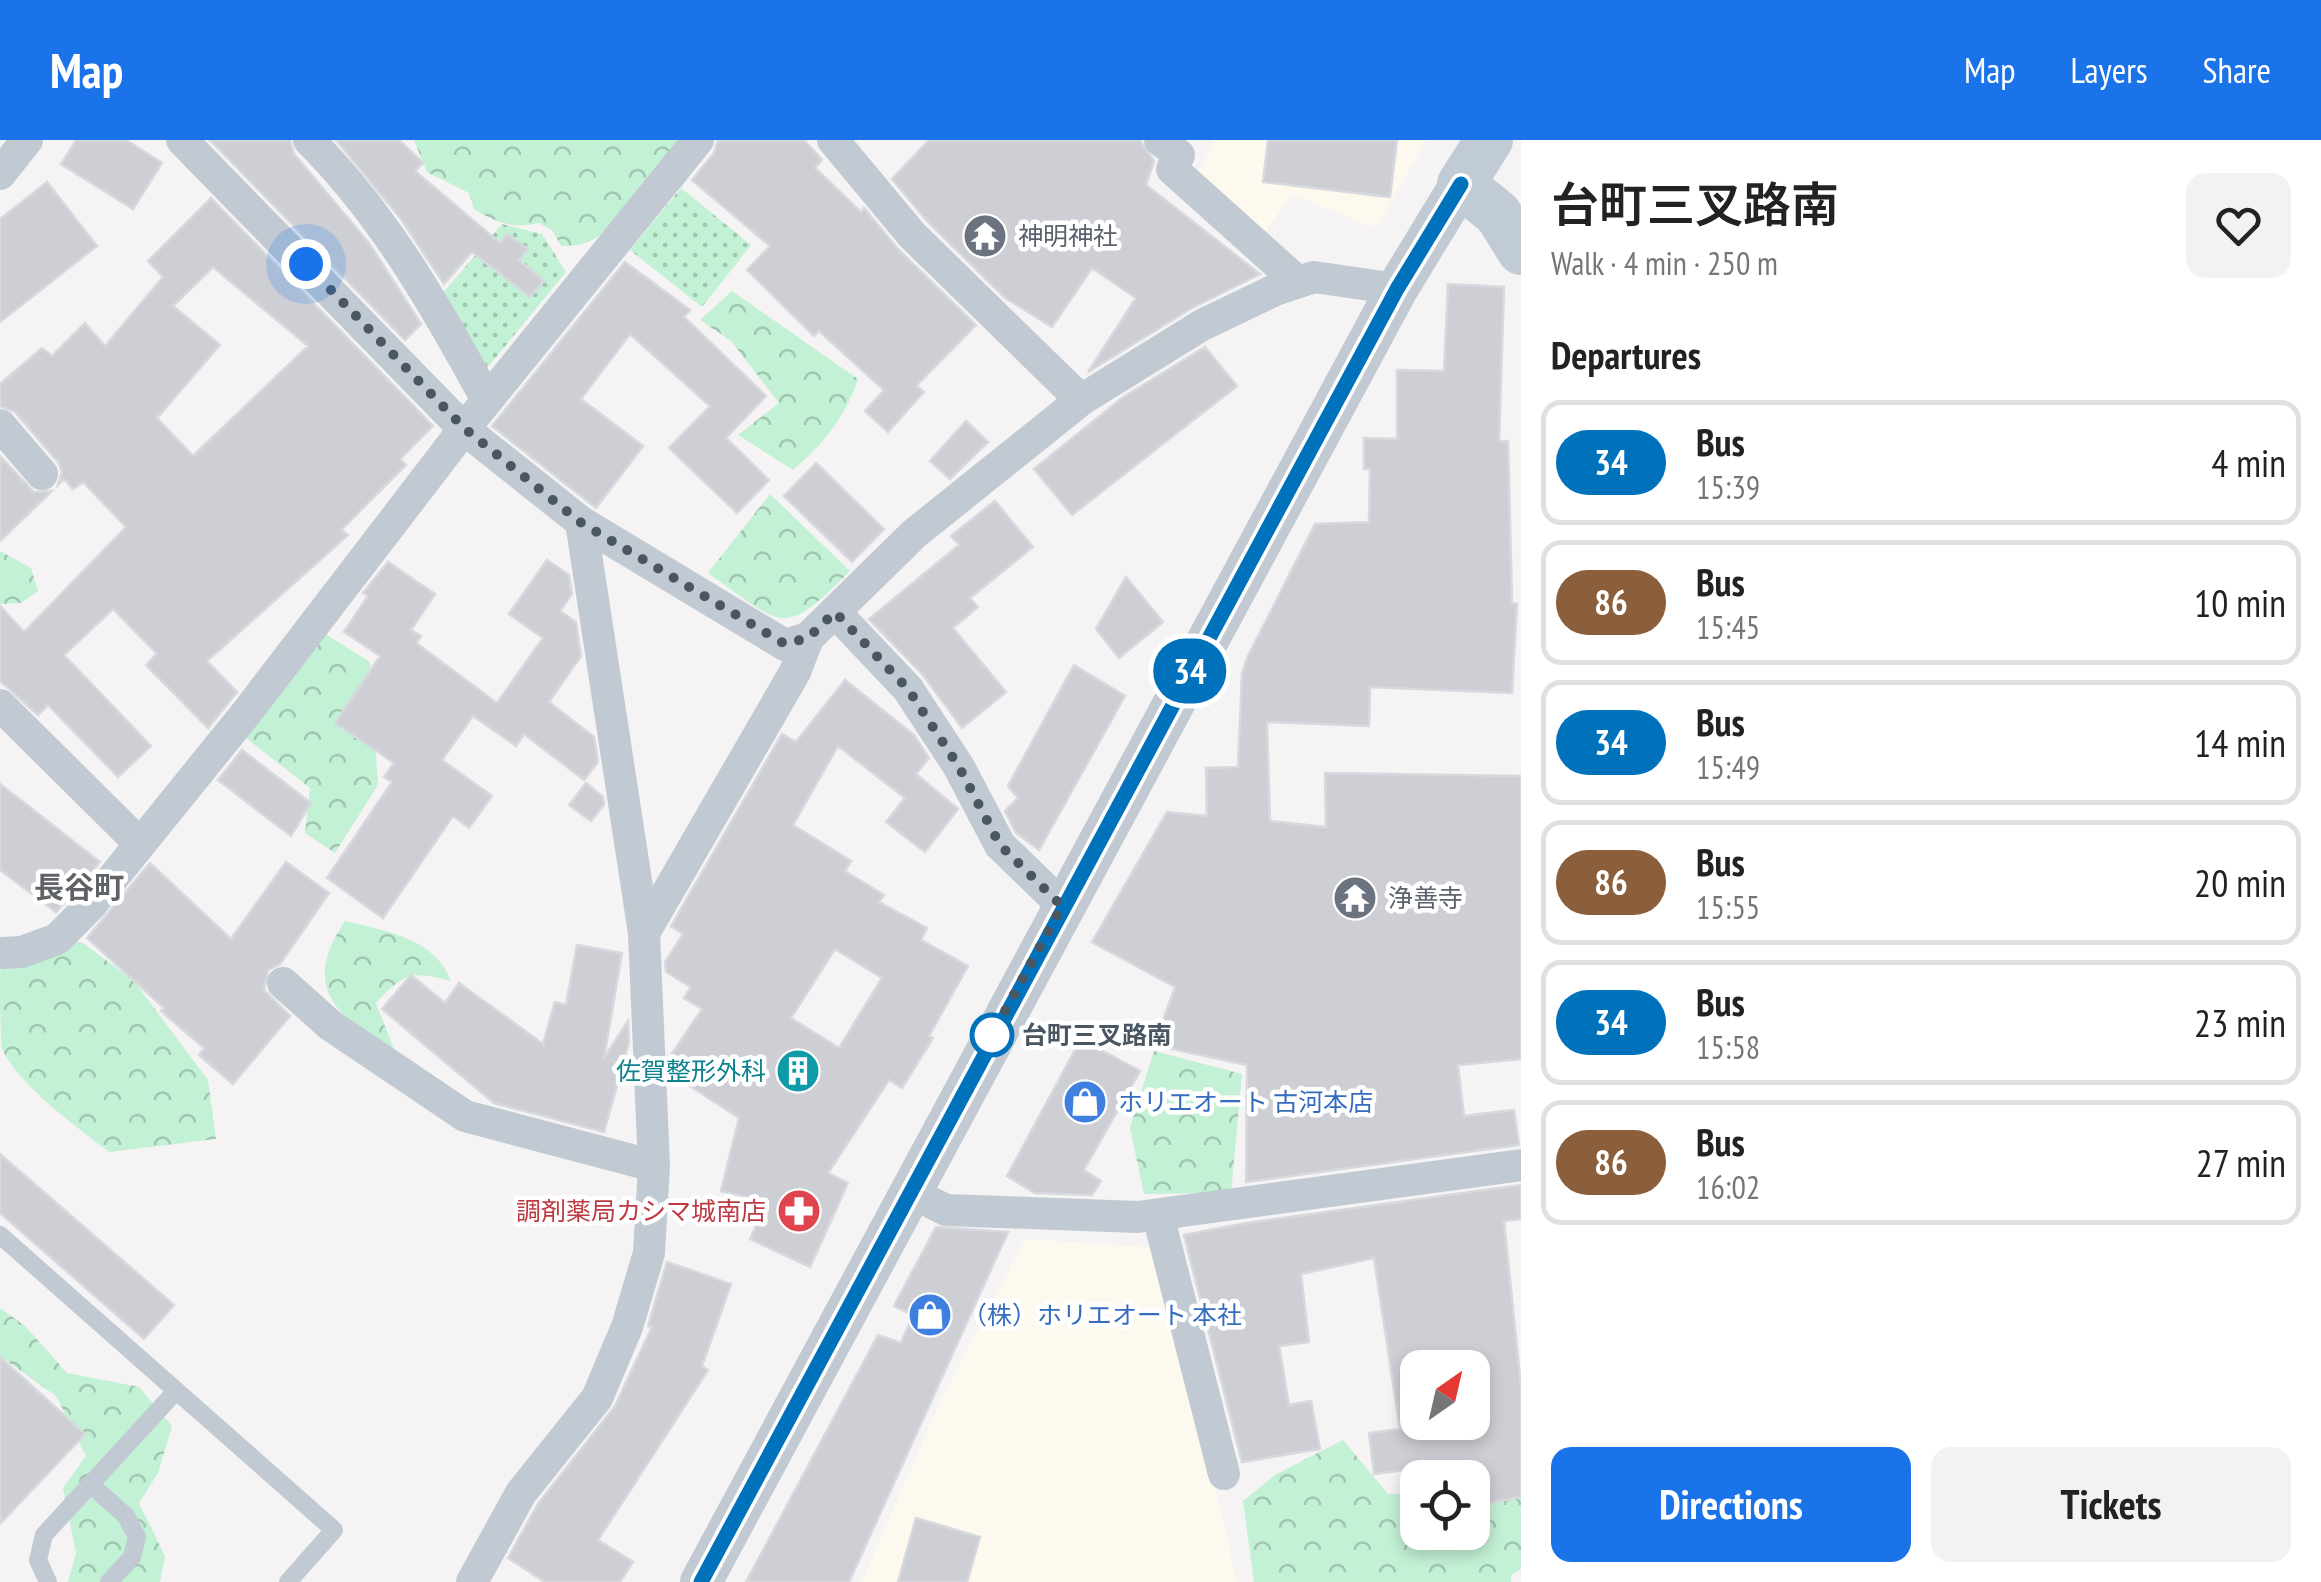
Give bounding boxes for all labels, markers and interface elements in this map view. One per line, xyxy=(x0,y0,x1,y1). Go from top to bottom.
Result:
text: Map xyxy=(50,39,123,101)
text: Map xyxy=(1964,47,2015,93)
text: Layers xyxy=(2070,47,2148,93)
text: Share xyxy=(2203,47,2271,93)
text: 台町三叉路南 xyxy=(1551,173,1839,235)
button: heart xyxy=(2186,173,2291,278)
temple icon: 神明神社 xyxy=(962,213,1008,259)
place label: 神明神社 xyxy=(1018,220,1118,252)
your location xyxy=(281,239,331,289)
text: Walk · 4 min · 250 m xyxy=(1551,242,1778,284)
text: Departures xyxy=(1551,330,1701,379)
text: Bus xyxy=(1696,417,1745,466)
text: 4 min xyxy=(2211,438,2286,487)
text: 34 xyxy=(1594,439,1628,485)
text: 15:39 xyxy=(1696,466,1760,508)
text: Bus xyxy=(1696,557,1745,606)
text: 10 min xyxy=(2194,578,2286,627)
text: 86 xyxy=(1594,579,1628,625)
text: 15:45 xyxy=(1696,606,1760,648)
line badge: 34 xyxy=(1145,638,1235,704)
text: 34 xyxy=(1173,648,1207,694)
text: Bus xyxy=(1696,697,1745,746)
text: 14 min xyxy=(2194,718,2286,767)
text: 34 xyxy=(1594,719,1628,765)
text: 15:49 xyxy=(1696,746,1760,788)
text: Bus xyxy=(1696,837,1745,886)
text: 20 min xyxy=(2194,858,2286,907)
text: 86 xyxy=(1594,859,1628,905)
district label: 長谷町 xyxy=(34,867,124,906)
temple icon: 浄善寺 xyxy=(1332,875,1378,921)
place label: 浄善寺 xyxy=(1388,882,1463,914)
text: 15:55 xyxy=(1696,886,1760,928)
text: Bus xyxy=(1696,977,1745,1026)
text: 23 min xyxy=(2194,998,2286,1047)
text: 34 xyxy=(1594,999,1628,1045)
marker: 台町三叉路南 xyxy=(971,1014,1013,1056)
place label: 台町三叉路南 xyxy=(1022,1019,1172,1051)
text: 15:58 xyxy=(1696,1026,1760,1068)
building icon: 佐賀整形外科 xyxy=(775,1048,821,1094)
place label: 佐賀整形外科 xyxy=(616,1055,766,1087)
shop icon: ホリエオート 古河本店 xyxy=(1062,1079,1108,1125)
place label: ホリエオート 古河本店 xyxy=(1118,1086,1373,1118)
text: Bus xyxy=(1696,1117,1745,1166)
text: 27 min xyxy=(2196,1138,2286,1187)
text: 86 xyxy=(1594,1139,1628,1185)
text: 16:02 xyxy=(1696,1166,1760,1208)
pharmacy icon: 調剤薬局カシマ城南店 xyxy=(776,1188,822,1234)
place label: 調剤薬局カシマ城南店 xyxy=(516,1195,766,1227)
shop icon: （株）ホリエオート 本社 xyxy=(907,1292,953,1338)
place label: （株）ホリエオート 本社 xyxy=(962,1299,1242,1331)
north arrow xyxy=(1400,1350,1490,1440)
map controls xyxy=(1400,1350,1490,1550)
button: Directions xyxy=(1551,1447,1911,1562)
button: Tickets xyxy=(1931,1447,2291,1562)
button: locate xyxy=(1400,1460,1490,1550)

